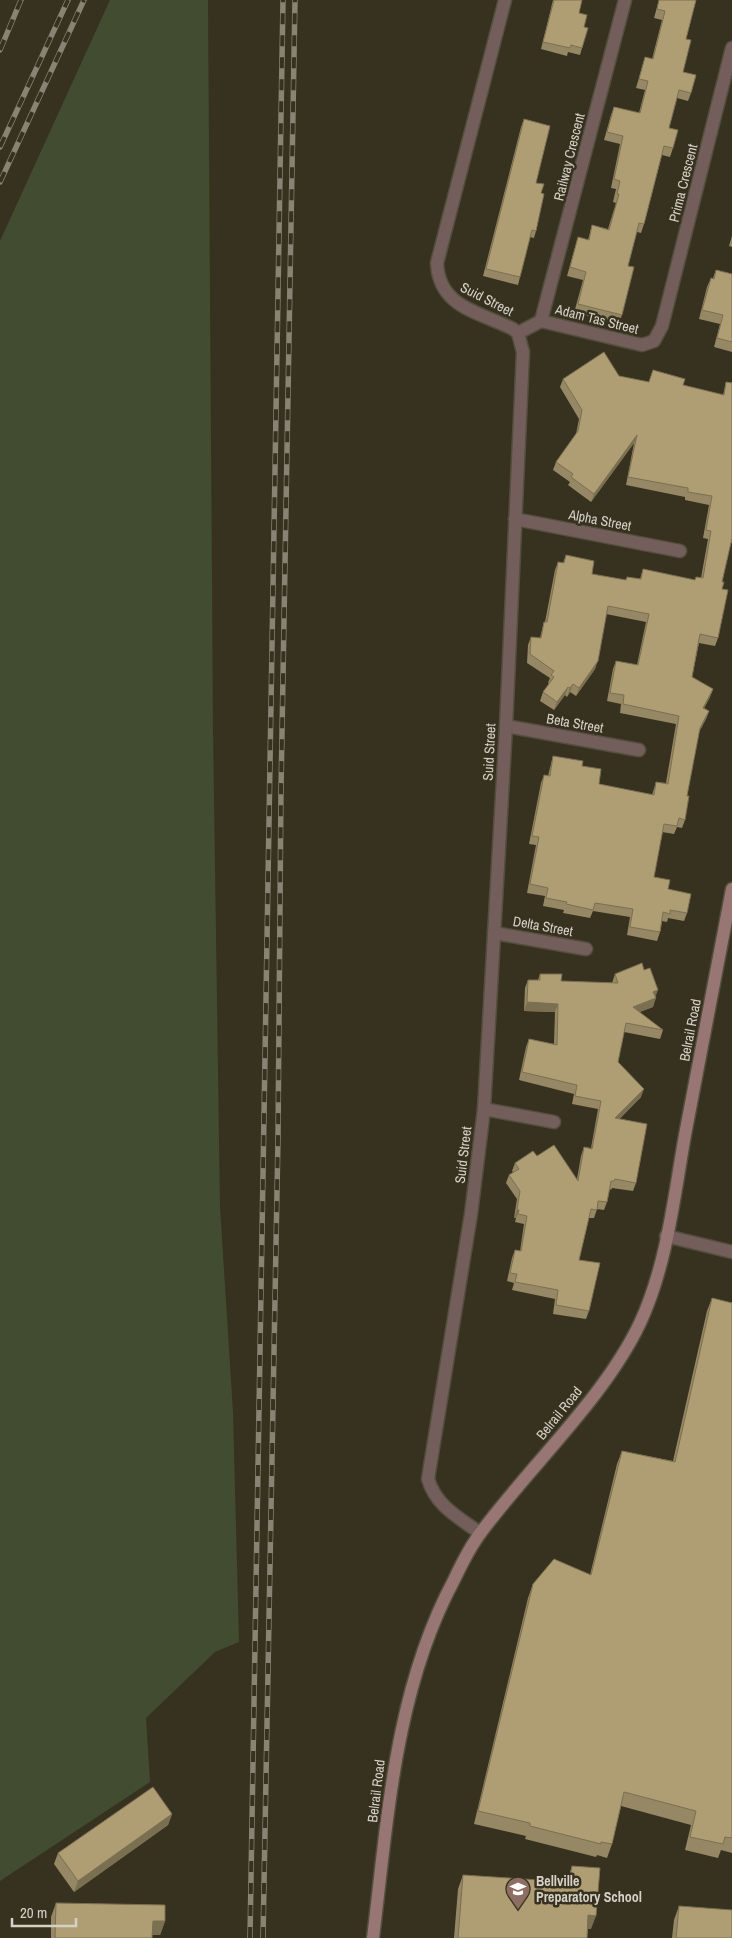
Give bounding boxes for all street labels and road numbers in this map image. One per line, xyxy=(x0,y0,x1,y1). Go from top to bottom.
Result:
street label: Railway Crescent xyxy=(549,111,589,203)
street label: Prima Crescent xyxy=(665,142,701,224)
street label: Suid Street xyxy=(457,278,517,320)
street label: Adam Tas Street xyxy=(553,300,640,338)
street label: Alpha Street xyxy=(566,505,633,535)
street label: Beta Street xyxy=(545,709,605,737)
street label: Suid Street xyxy=(479,723,499,781)
street label: Delta Street xyxy=(512,912,574,940)
street label: Belrail Road xyxy=(675,997,705,1063)
street label: Suid Street xyxy=(451,1125,475,1185)
street label: Belrail Road xyxy=(532,1383,586,1443)
street label: Belrail Road xyxy=(363,1759,389,1823)

